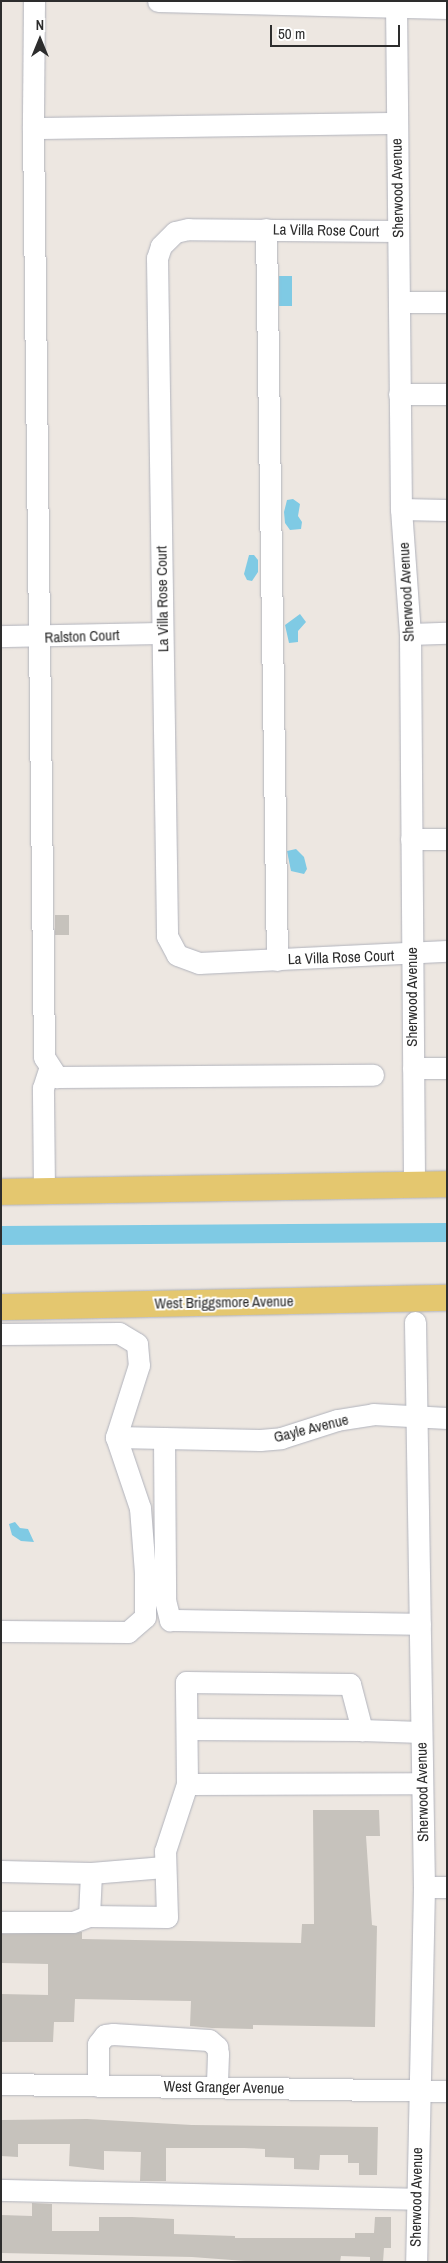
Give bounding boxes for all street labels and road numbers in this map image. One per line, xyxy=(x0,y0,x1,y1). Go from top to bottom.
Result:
street label: Sherwood Avenue xyxy=(387,138,407,238)
street label: La Villa Rose Court xyxy=(273,220,379,240)
street label: Sherwood Avenue xyxy=(394,541,418,643)
street label: La Villa Rose Court xyxy=(152,546,172,652)
street label: Ralston Court xyxy=(44,626,120,646)
street label: La Villa Rose Court xyxy=(287,946,395,968)
street label: Sherwood Avenue xyxy=(403,947,421,1047)
street label: West Briggsmore Avenue xyxy=(154,1292,294,1312)
street label: Gayle Avenue xyxy=(271,1410,351,1446)
street label: Sherwood Avenue xyxy=(412,1742,432,1842)
street label: West Granger Avenue xyxy=(163,2077,285,2097)
street label: Sherwood Avenue xyxy=(406,2147,426,2247)

